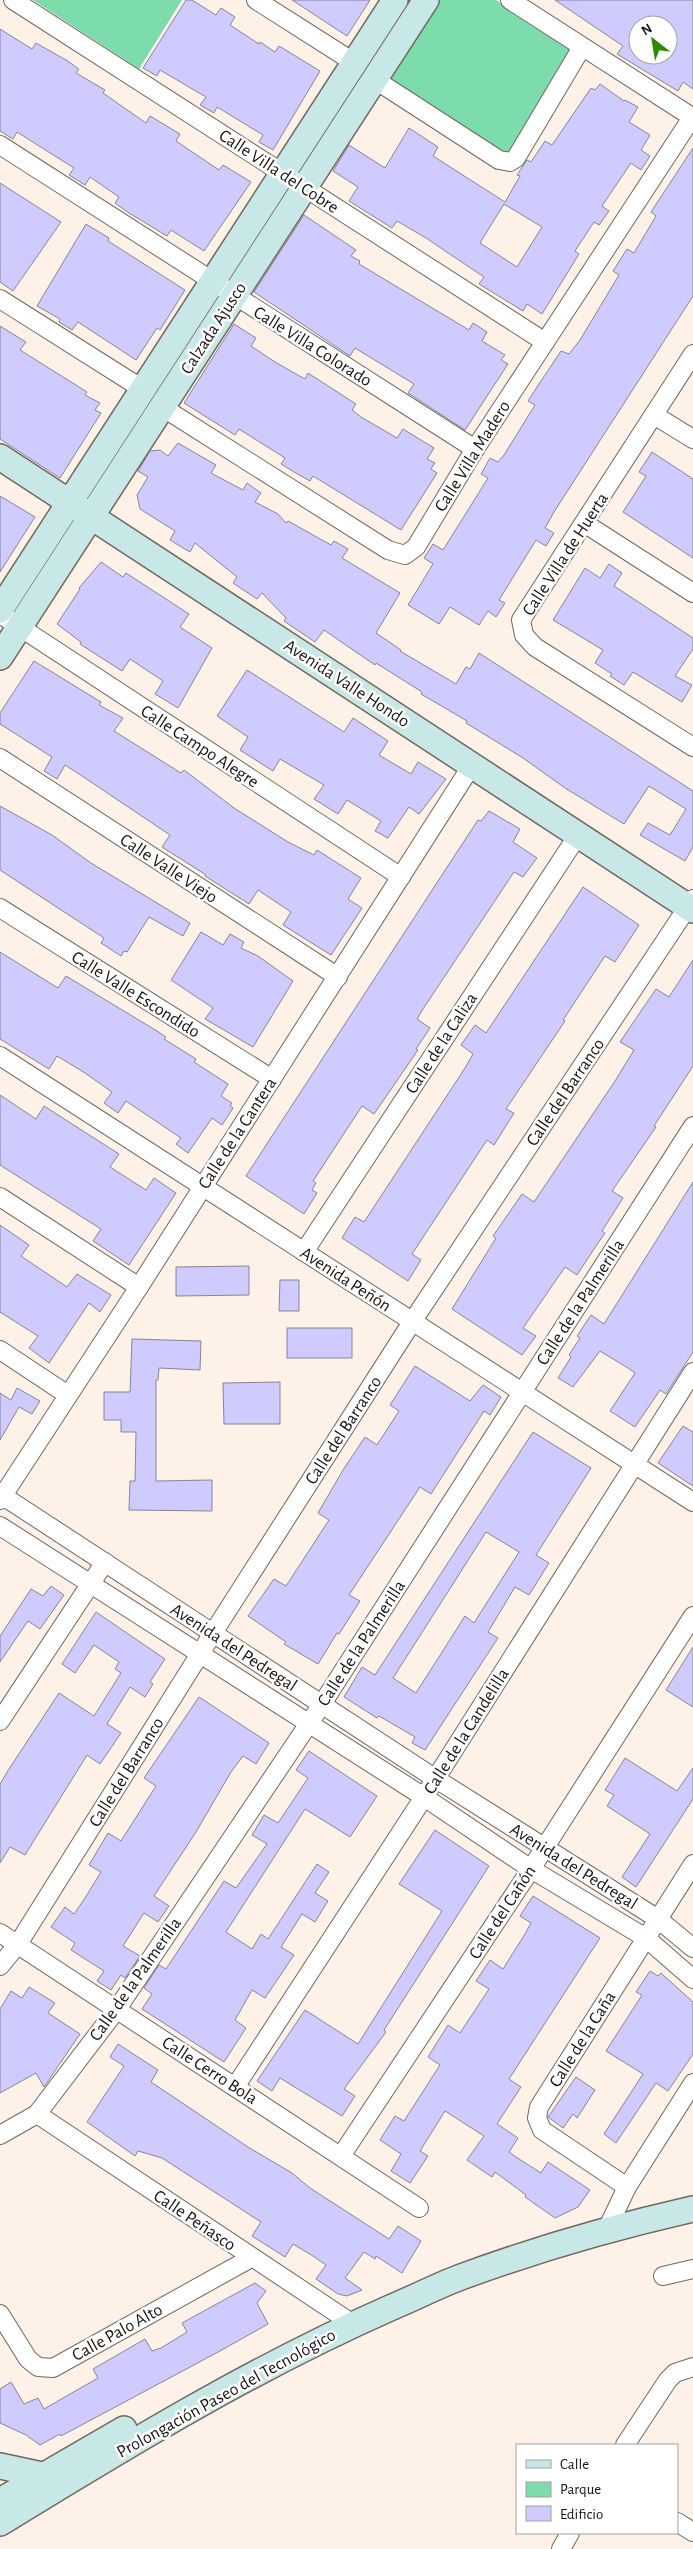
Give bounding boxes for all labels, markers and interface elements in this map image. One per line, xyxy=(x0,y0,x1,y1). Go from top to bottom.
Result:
north arrow xyxy=(628,15,678,65)
text: N xyxy=(639,21,655,38)
street label: Calle Villa del Cobre xyxy=(215,127,341,217)
street label: Calzada Ajusco xyxy=(178,279,250,378)
street label: Calle Villa Colorado xyxy=(250,303,375,390)
street label: Calle Villa Madero xyxy=(432,398,514,515)
street label: Calle Villa de Huerta xyxy=(519,490,612,619)
street label: Avenida Valle Hondo xyxy=(280,637,413,731)
street label: Calle Campo Alegre xyxy=(137,702,262,792)
street label: Calle Valle Viejo xyxy=(117,831,220,907)
street label: Calle Valle Escondido xyxy=(68,948,203,1042)
street label: Calle de la Caliza xyxy=(403,990,481,1097)
street label: Calle del Barranco xyxy=(523,1035,608,1150)
street label: Calle de la Cantera xyxy=(195,1075,280,1192)
street label: Calle de la Palmerilla xyxy=(534,1236,628,1369)
street label: Avenida Peñón xyxy=(297,1244,394,1316)
street label: Calle del Barranco xyxy=(302,1373,386,1488)
street label: Calle de la Palmerilla xyxy=(315,1577,409,1710)
street label: Avenida del Pedregal xyxy=(167,1600,300,1695)
street label: Calle de la Candelilla xyxy=(421,1665,513,1798)
street label: Calle del Barranco xyxy=(86,1714,168,1830)
street label: Avenida del Pedregal xyxy=(507,1820,640,1913)
street label: Calle del Cañón xyxy=(466,1863,540,1963)
street label: Calle de la Palmerilla xyxy=(87,1915,185,2044)
street label: Calle de la Caña xyxy=(546,1988,619,2091)
street label: Calle Cerro Bola xyxy=(159,2033,260,2108)
street label: Calle Peñasco xyxy=(150,2187,239,2255)
street label: Calle Palo Alto xyxy=(69,2301,166,2365)
street label: Prolongación Paseo del Tecnológico xyxy=(114,2326,339,2462)
legend xyxy=(516,2444,678,2534)
text: Calle xyxy=(560,2457,589,2472)
text: Parque xyxy=(560,2482,601,2497)
text: Edificio xyxy=(560,2507,603,2522)

